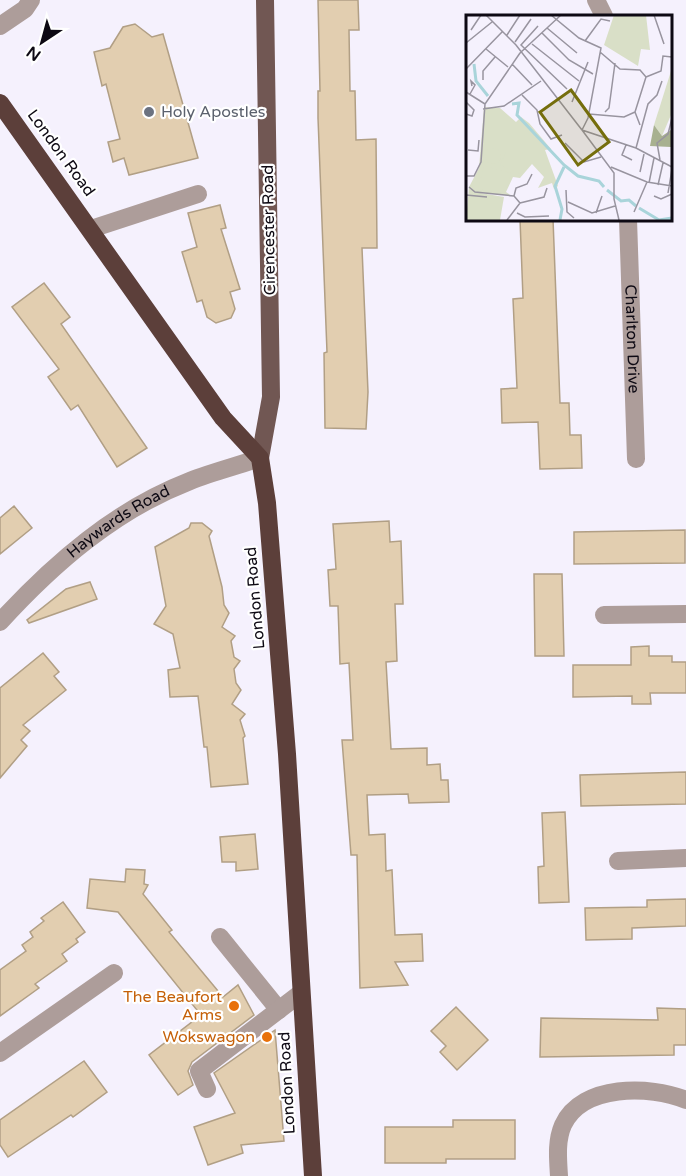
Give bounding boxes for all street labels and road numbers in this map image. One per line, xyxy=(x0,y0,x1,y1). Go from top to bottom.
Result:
street label: London Road xyxy=(23,106,99,200)
street label: Cirencester Road xyxy=(258,165,280,295)
street label: Charlton Drive xyxy=(620,284,644,394)
street label: Haywards Road xyxy=(63,481,173,563)
street label: London Road xyxy=(241,546,269,650)
street label: London Road xyxy=(274,1031,300,1135)

